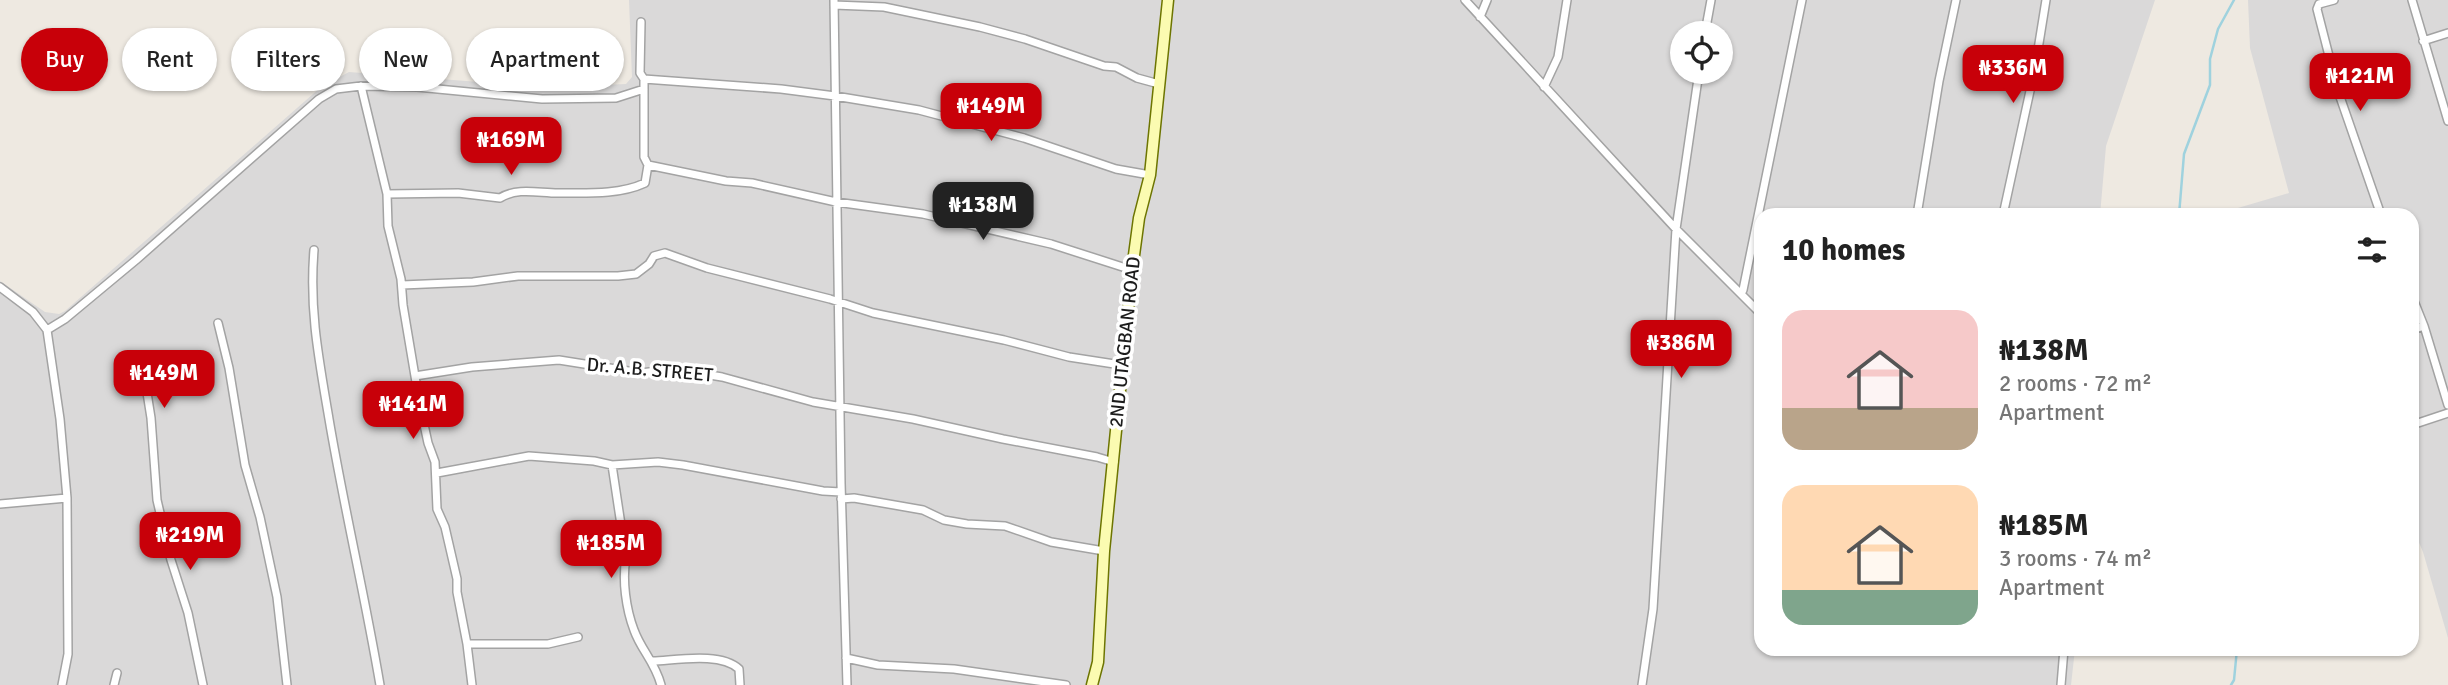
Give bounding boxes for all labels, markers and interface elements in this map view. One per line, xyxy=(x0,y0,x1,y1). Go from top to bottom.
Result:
map controls xyxy=(1670,21,1733,84)
button: locate xyxy=(1670,21,1733,84)
chip: Buy xyxy=(21,28,108,91)
chip: Rent xyxy=(122,28,217,91)
chip: Filters xyxy=(231,28,345,91)
chip: New xyxy=(359,28,452,91)
chip: Apartment xyxy=(466,28,624,91)
pin: ₦336M xyxy=(1964,46,2062,105)
text: ₦336M xyxy=(1979,53,2047,82)
pin: ₦121M xyxy=(2311,54,2409,113)
text: ₦121M xyxy=(2326,61,2394,90)
pin: ₦149M xyxy=(942,83,1040,143)
text: ₦149M xyxy=(957,91,1025,120)
pin: ₦169M xyxy=(462,118,560,177)
text: ₦169M xyxy=(477,125,545,154)
pin: ₦138M xyxy=(934,182,1032,242)
text: ₦138M xyxy=(949,190,1017,219)
icon: filters xyxy=(2353,231,2391,269)
text: 10 homes xyxy=(1782,232,1905,269)
street label: 2ND UTAGBAN ROAD xyxy=(1104,255,1146,429)
pin: ₦386M xyxy=(1632,320,1730,380)
text: ₦386M xyxy=(1647,328,1715,357)
text: ₦138M xyxy=(1999,332,2089,369)
icon: home xyxy=(1838,338,1922,422)
pin: ₦149M xyxy=(115,350,213,410)
street label: Dr. A.B. STREET xyxy=(586,353,715,388)
text: ₦149M xyxy=(130,358,198,387)
text: 2 rooms · 72 m² xyxy=(1999,369,2152,398)
pin: ₦141M xyxy=(364,382,462,441)
text: ₦141M xyxy=(379,389,447,418)
text: Apartment xyxy=(1999,398,2104,427)
text: ₦185M xyxy=(1999,507,2089,544)
pin: ₦219M xyxy=(141,512,239,572)
icon: home xyxy=(1838,513,1922,597)
text: ₦219M xyxy=(156,520,224,549)
pin: ₦185M xyxy=(562,520,660,580)
text: ₦185M xyxy=(577,528,645,557)
text: 3 rooms · 74 m² xyxy=(1999,544,2152,573)
text: Apartment xyxy=(1999,573,2104,602)

